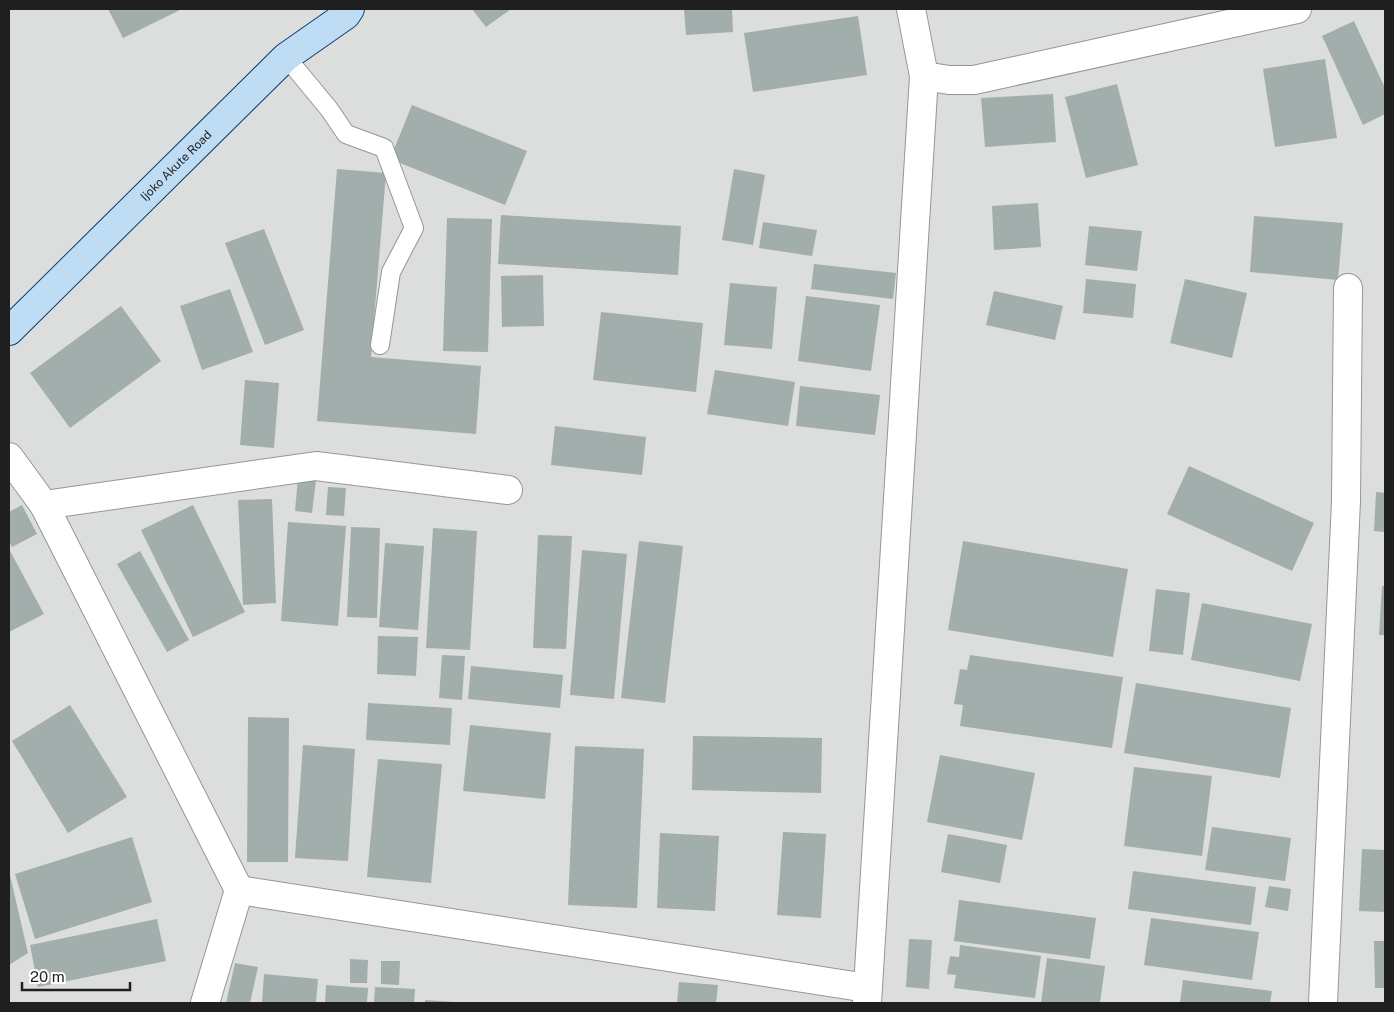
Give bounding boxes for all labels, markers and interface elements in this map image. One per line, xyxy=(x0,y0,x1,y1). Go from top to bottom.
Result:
street label: Ijoko Akute Road xyxy=(138,128,214,204)
scale bar xyxy=(22,960,130,992)
text: 20 m xyxy=(30,968,65,985)

